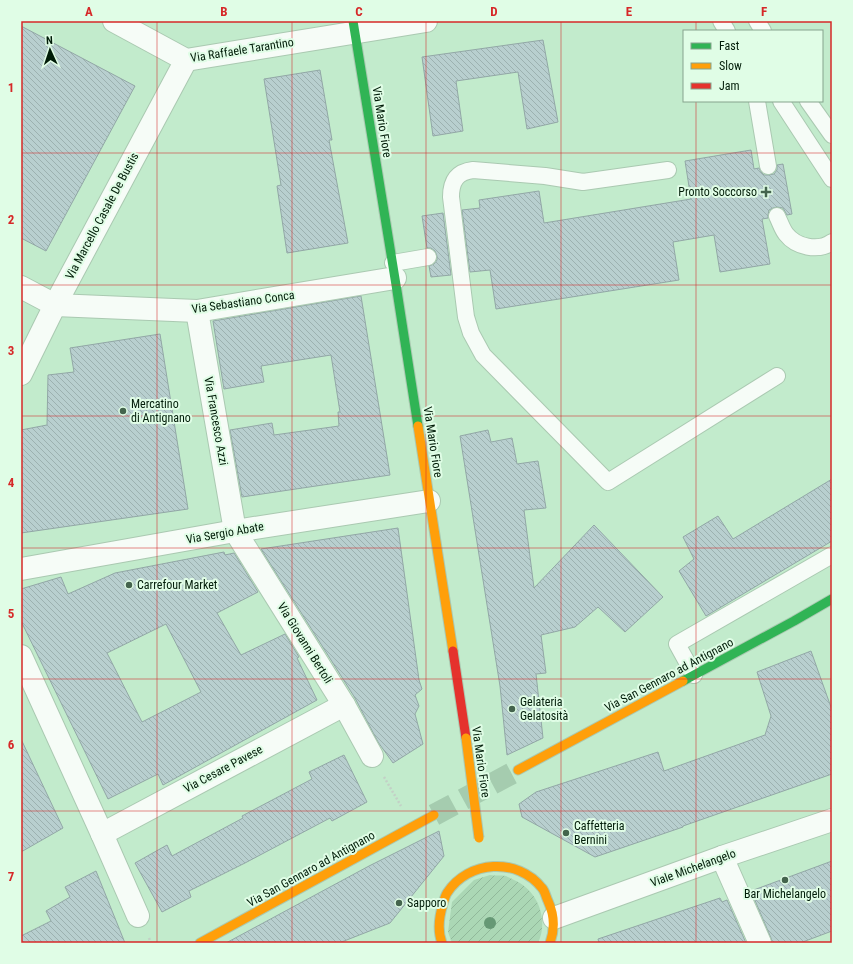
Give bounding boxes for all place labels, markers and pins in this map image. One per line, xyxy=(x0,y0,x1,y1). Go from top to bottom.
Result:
place label: Pronto Soccorso xyxy=(678,185,757,199)
marker: Pronto Soccorso xyxy=(760,186,772,198)
place label: Mercatino di Antignano xyxy=(131,397,191,425)
marker: Mercatino di Antignano xyxy=(118,406,128,416)
place label: Carrefour Market xyxy=(137,578,218,592)
marker: Carrefour Market xyxy=(124,580,134,590)
place label: Gelateria Gelatosità xyxy=(520,695,568,723)
marker: Gelateria Gelatosità xyxy=(507,704,517,714)
place label: Caffetteria Bernini xyxy=(574,819,625,847)
marker: Caffetteria Bernini xyxy=(561,828,571,838)
marker: Bar Michelangelo xyxy=(780,875,790,885)
place label: Bar Michelangelo xyxy=(744,887,826,901)
place label: Sapporo xyxy=(407,896,446,910)
marker: Sapporo xyxy=(394,898,404,908)

